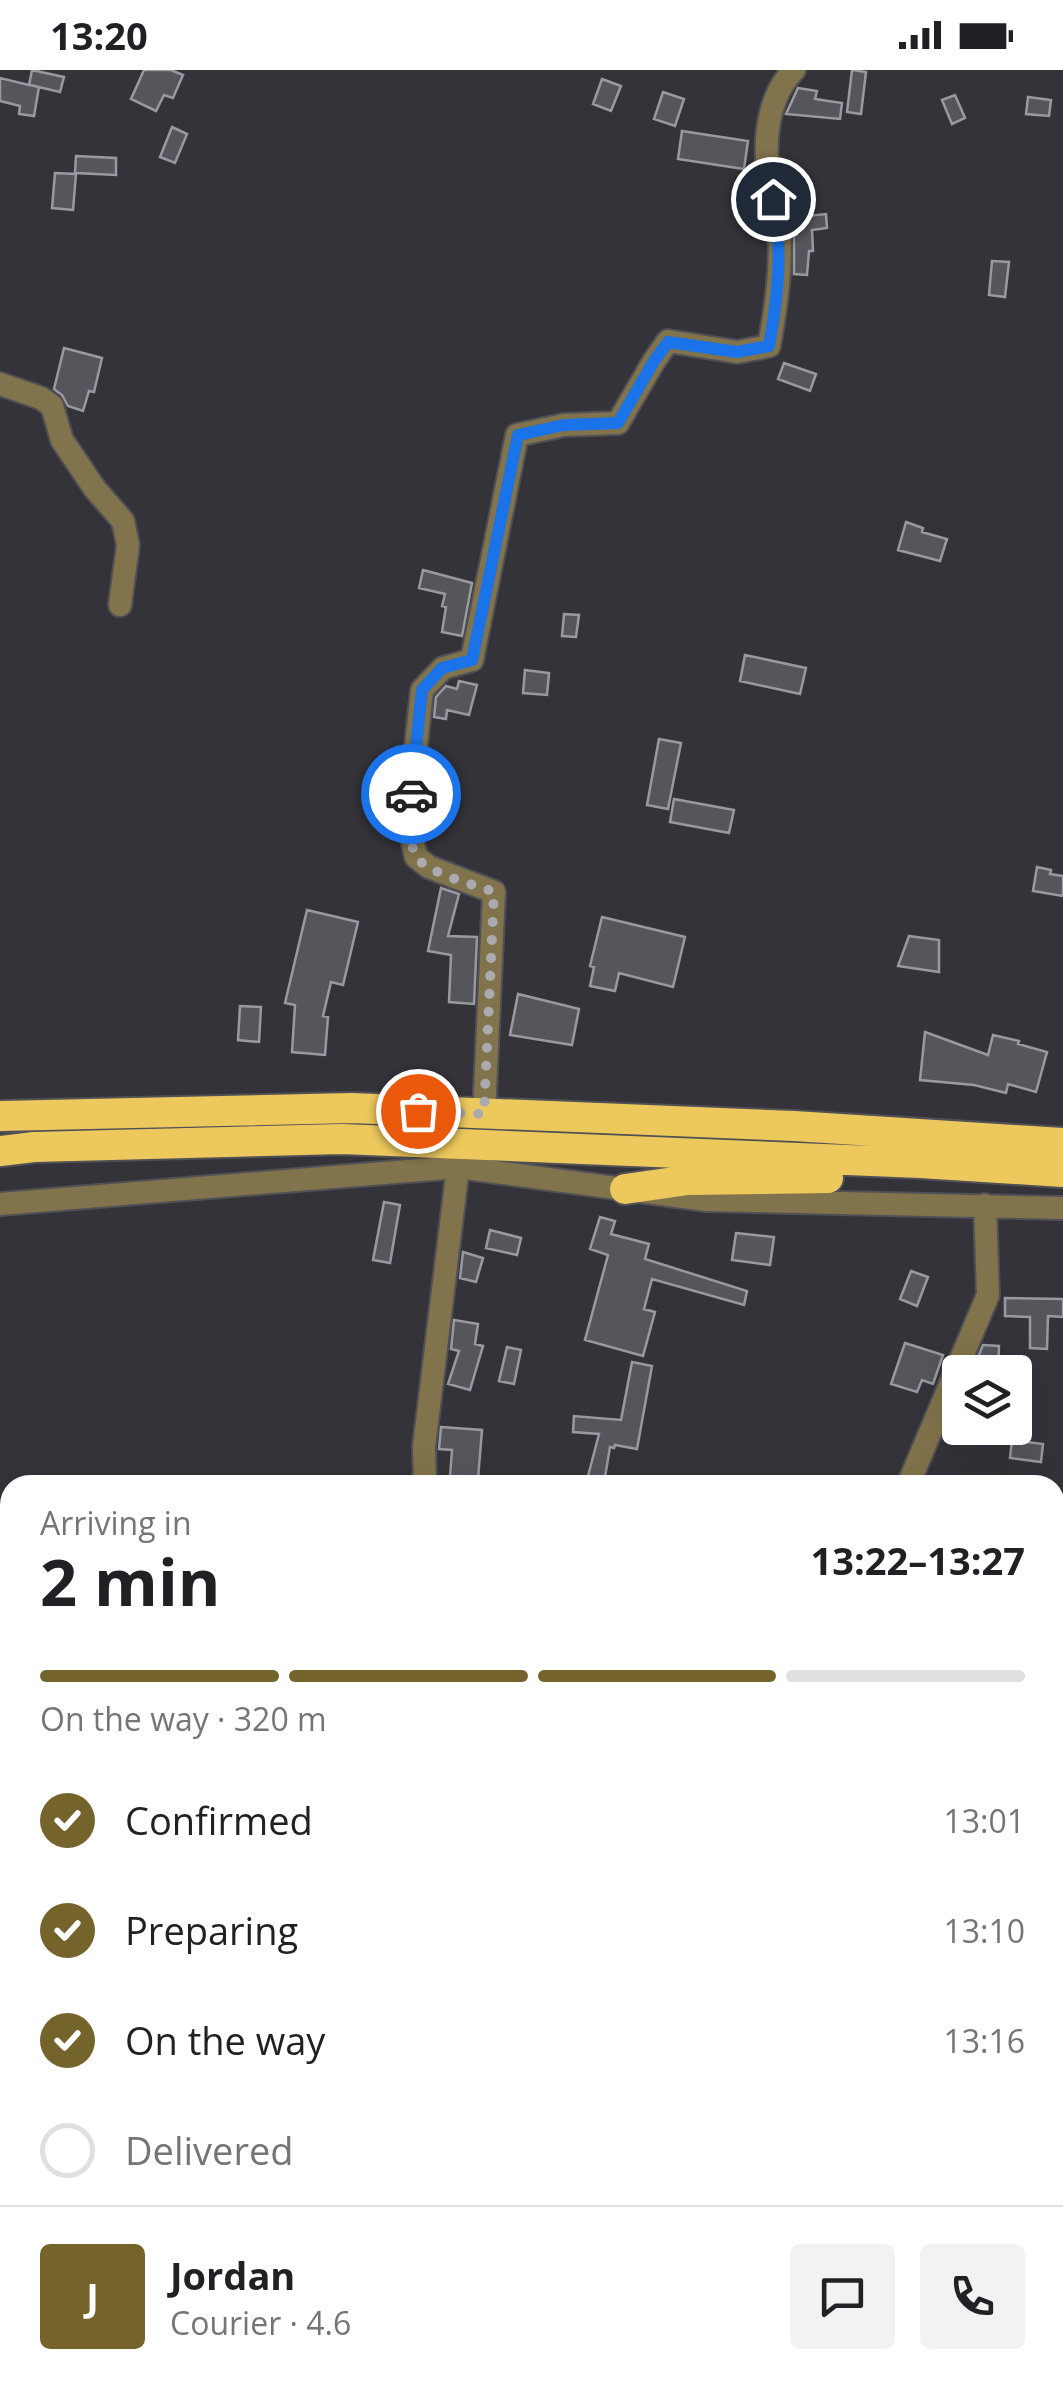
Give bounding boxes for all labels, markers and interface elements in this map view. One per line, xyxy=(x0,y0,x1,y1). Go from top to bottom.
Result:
text: 13:20 xyxy=(50,9,148,61)
pin xyxy=(731,157,816,242)
icon: home xyxy=(746,172,801,227)
courier xyxy=(361,744,461,844)
icon: car xyxy=(384,767,439,822)
pin xyxy=(376,1069,461,1154)
icon: bag xyxy=(391,1084,446,1139)
map controls xyxy=(942,1355,1032,1445)
button: layers xyxy=(942,1355,1032,1445)
text: Arriving in xyxy=(40,1501,192,1544)
text: 13:22–13:27 xyxy=(811,1534,1025,1586)
text: 2 min xyxy=(40,1537,220,1625)
text: On the way · 320 m xyxy=(40,1697,327,1740)
icon: check xyxy=(40,1793,95,1848)
text: Confirmed xyxy=(125,1794,313,1846)
text: 13:01 xyxy=(943,1799,1025,1842)
icon: check xyxy=(40,1903,95,1958)
text: Preparing xyxy=(125,1904,298,1956)
text: 13:10 xyxy=(943,1909,1025,1952)
icon: check xyxy=(40,2013,95,2068)
text: On the way xyxy=(125,2014,325,2066)
text: 13:16 xyxy=(943,2019,1025,2062)
text: Delivered xyxy=(125,2124,294,2176)
button: chat xyxy=(790,2244,895,2349)
button: phone xyxy=(920,2244,1025,2349)
text: Jordan xyxy=(170,2249,295,2301)
text: J xyxy=(86,2270,99,2322)
text: Courier · 4.6 xyxy=(170,2301,351,2344)

